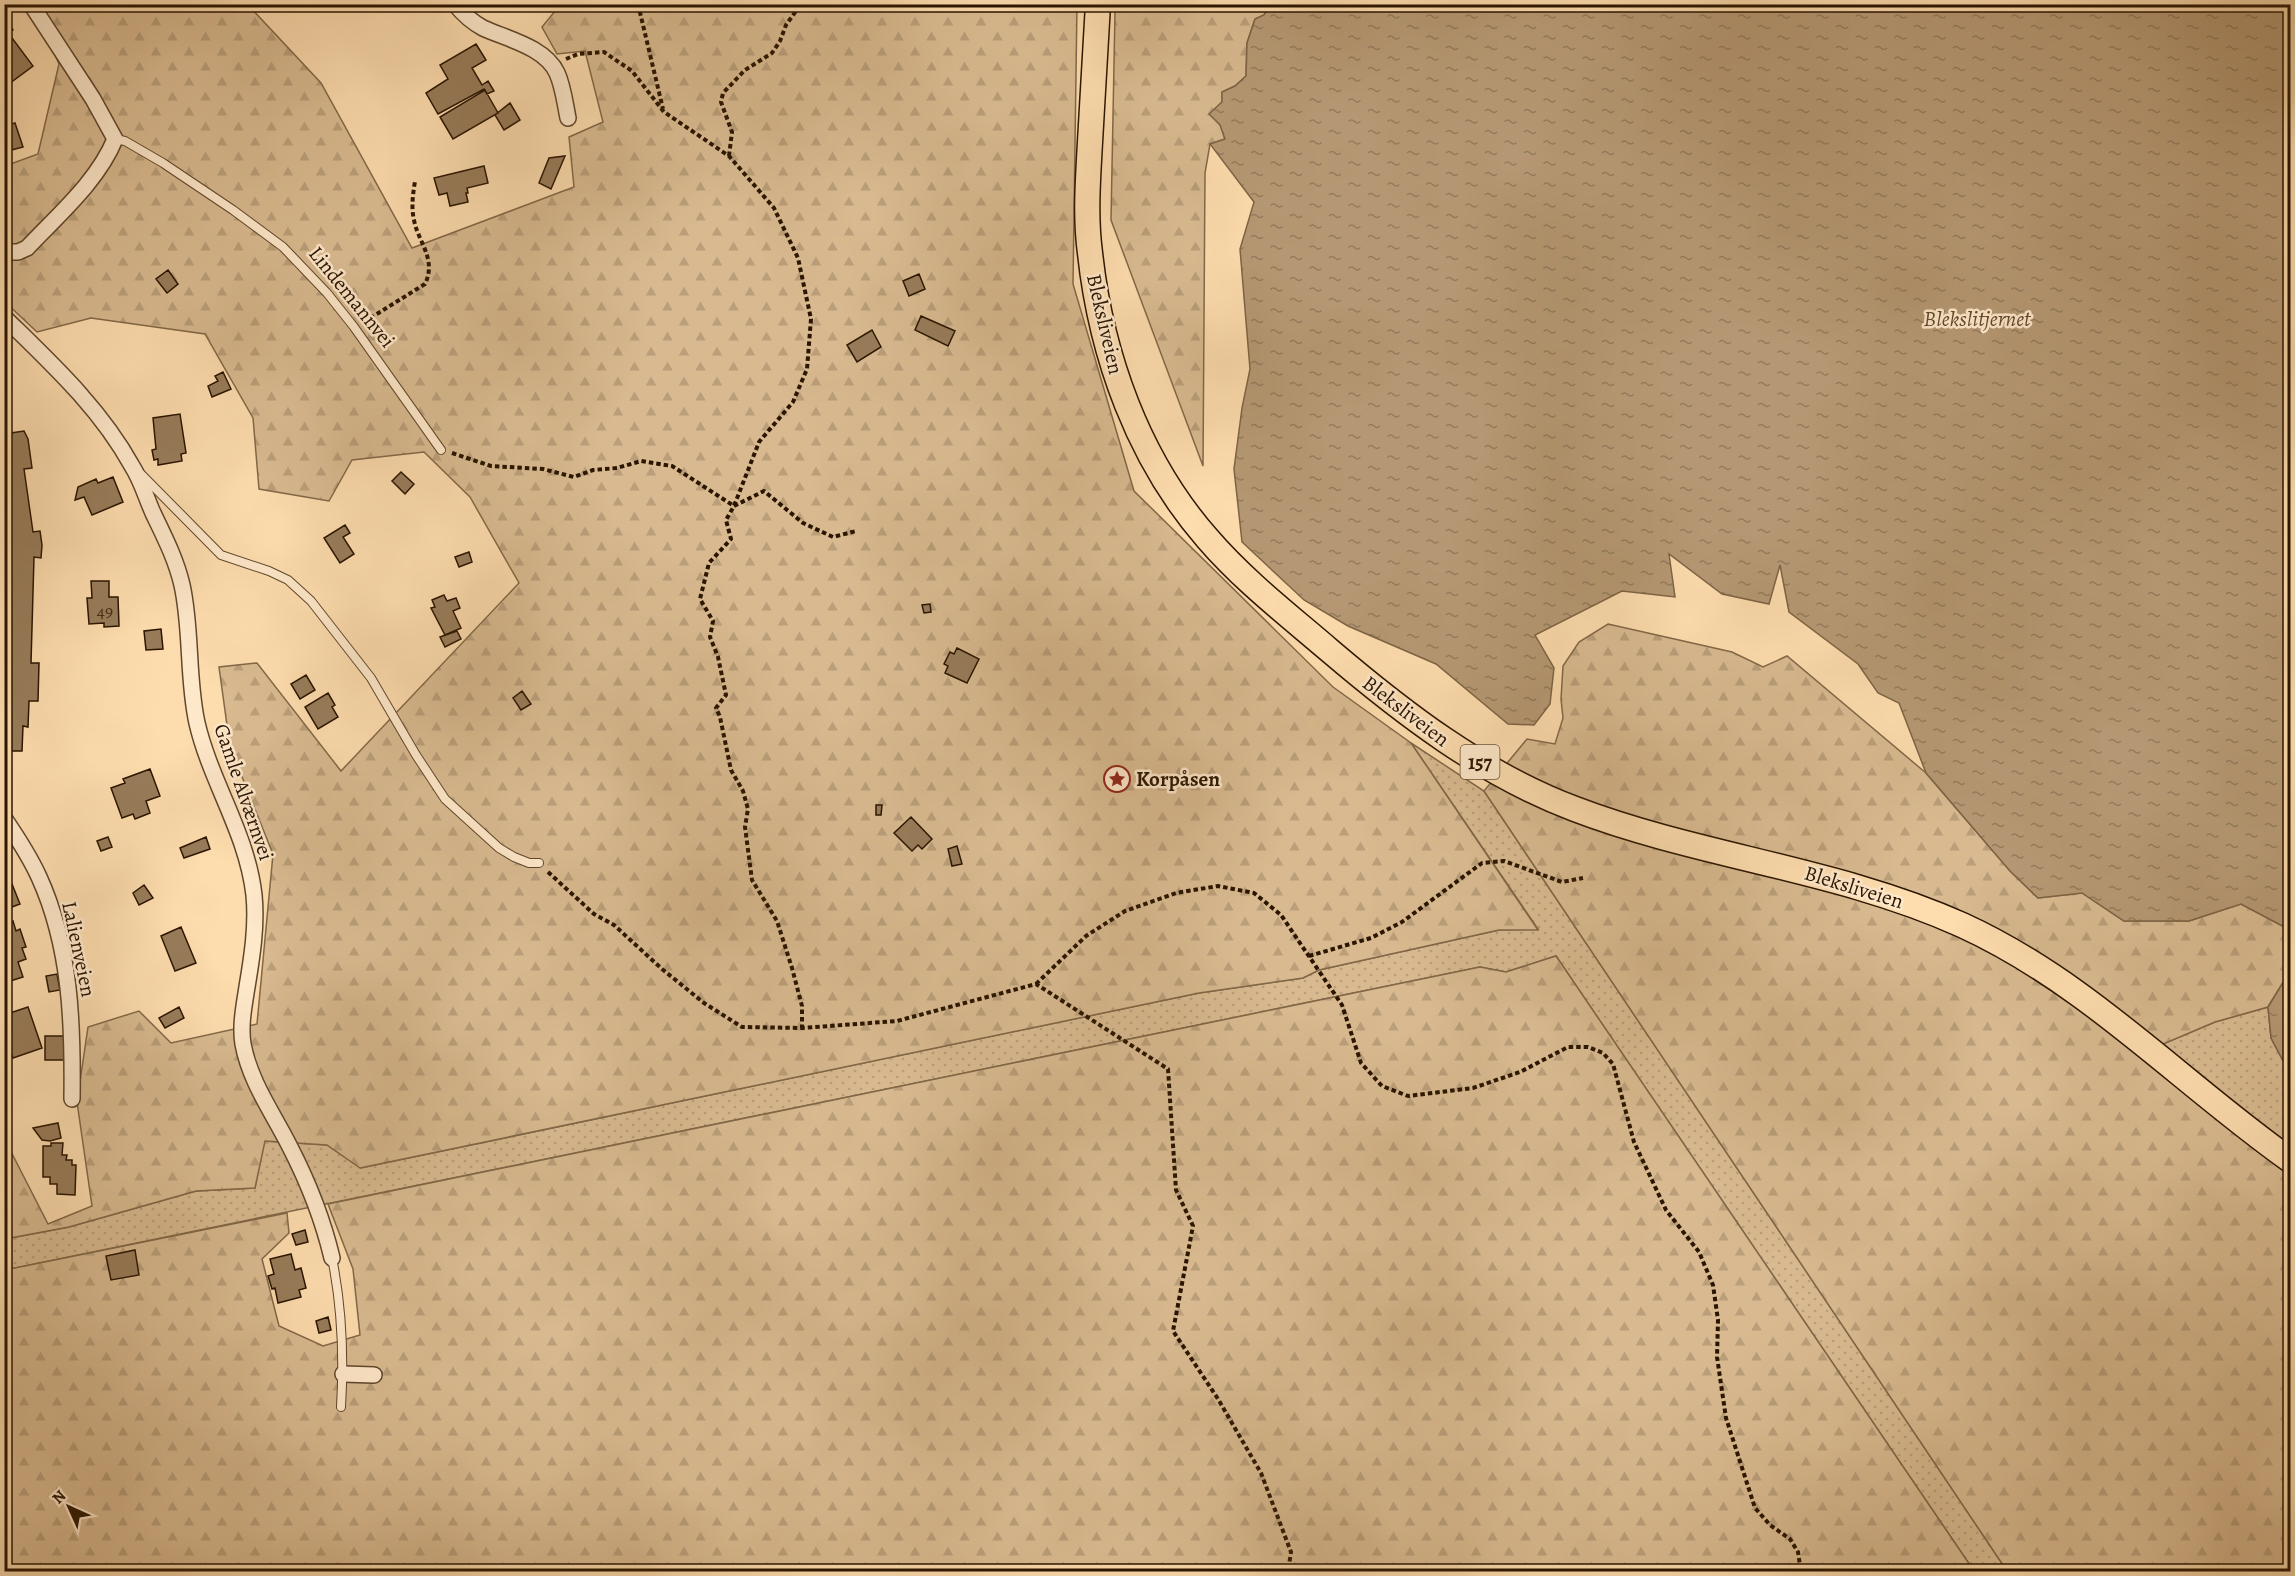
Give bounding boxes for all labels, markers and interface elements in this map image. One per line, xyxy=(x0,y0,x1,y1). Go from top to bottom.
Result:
street label: Lindemannvei xyxy=(302,240,402,354)
street label: Bleksliveien xyxy=(1080,271,1130,377)
water label: Blekslitjernet xyxy=(1924,304,2031,334)
house number: 49 xyxy=(97,599,113,623)
street label: Bleksliveien xyxy=(1357,669,1455,753)
street label: Gamle Alværnvei xyxy=(207,720,281,864)
road number: 157 xyxy=(1460,745,1500,779)
place icon: Korpåsen xyxy=(1102,764,1132,794)
place label: Korpåsen xyxy=(1136,765,1220,793)
street label: Bleksliveien xyxy=(1801,859,1907,915)
street label: Lalienveien xyxy=(55,899,103,999)
north arrow xyxy=(39,1477,99,1537)
text: N xyxy=(47,1485,71,1509)

